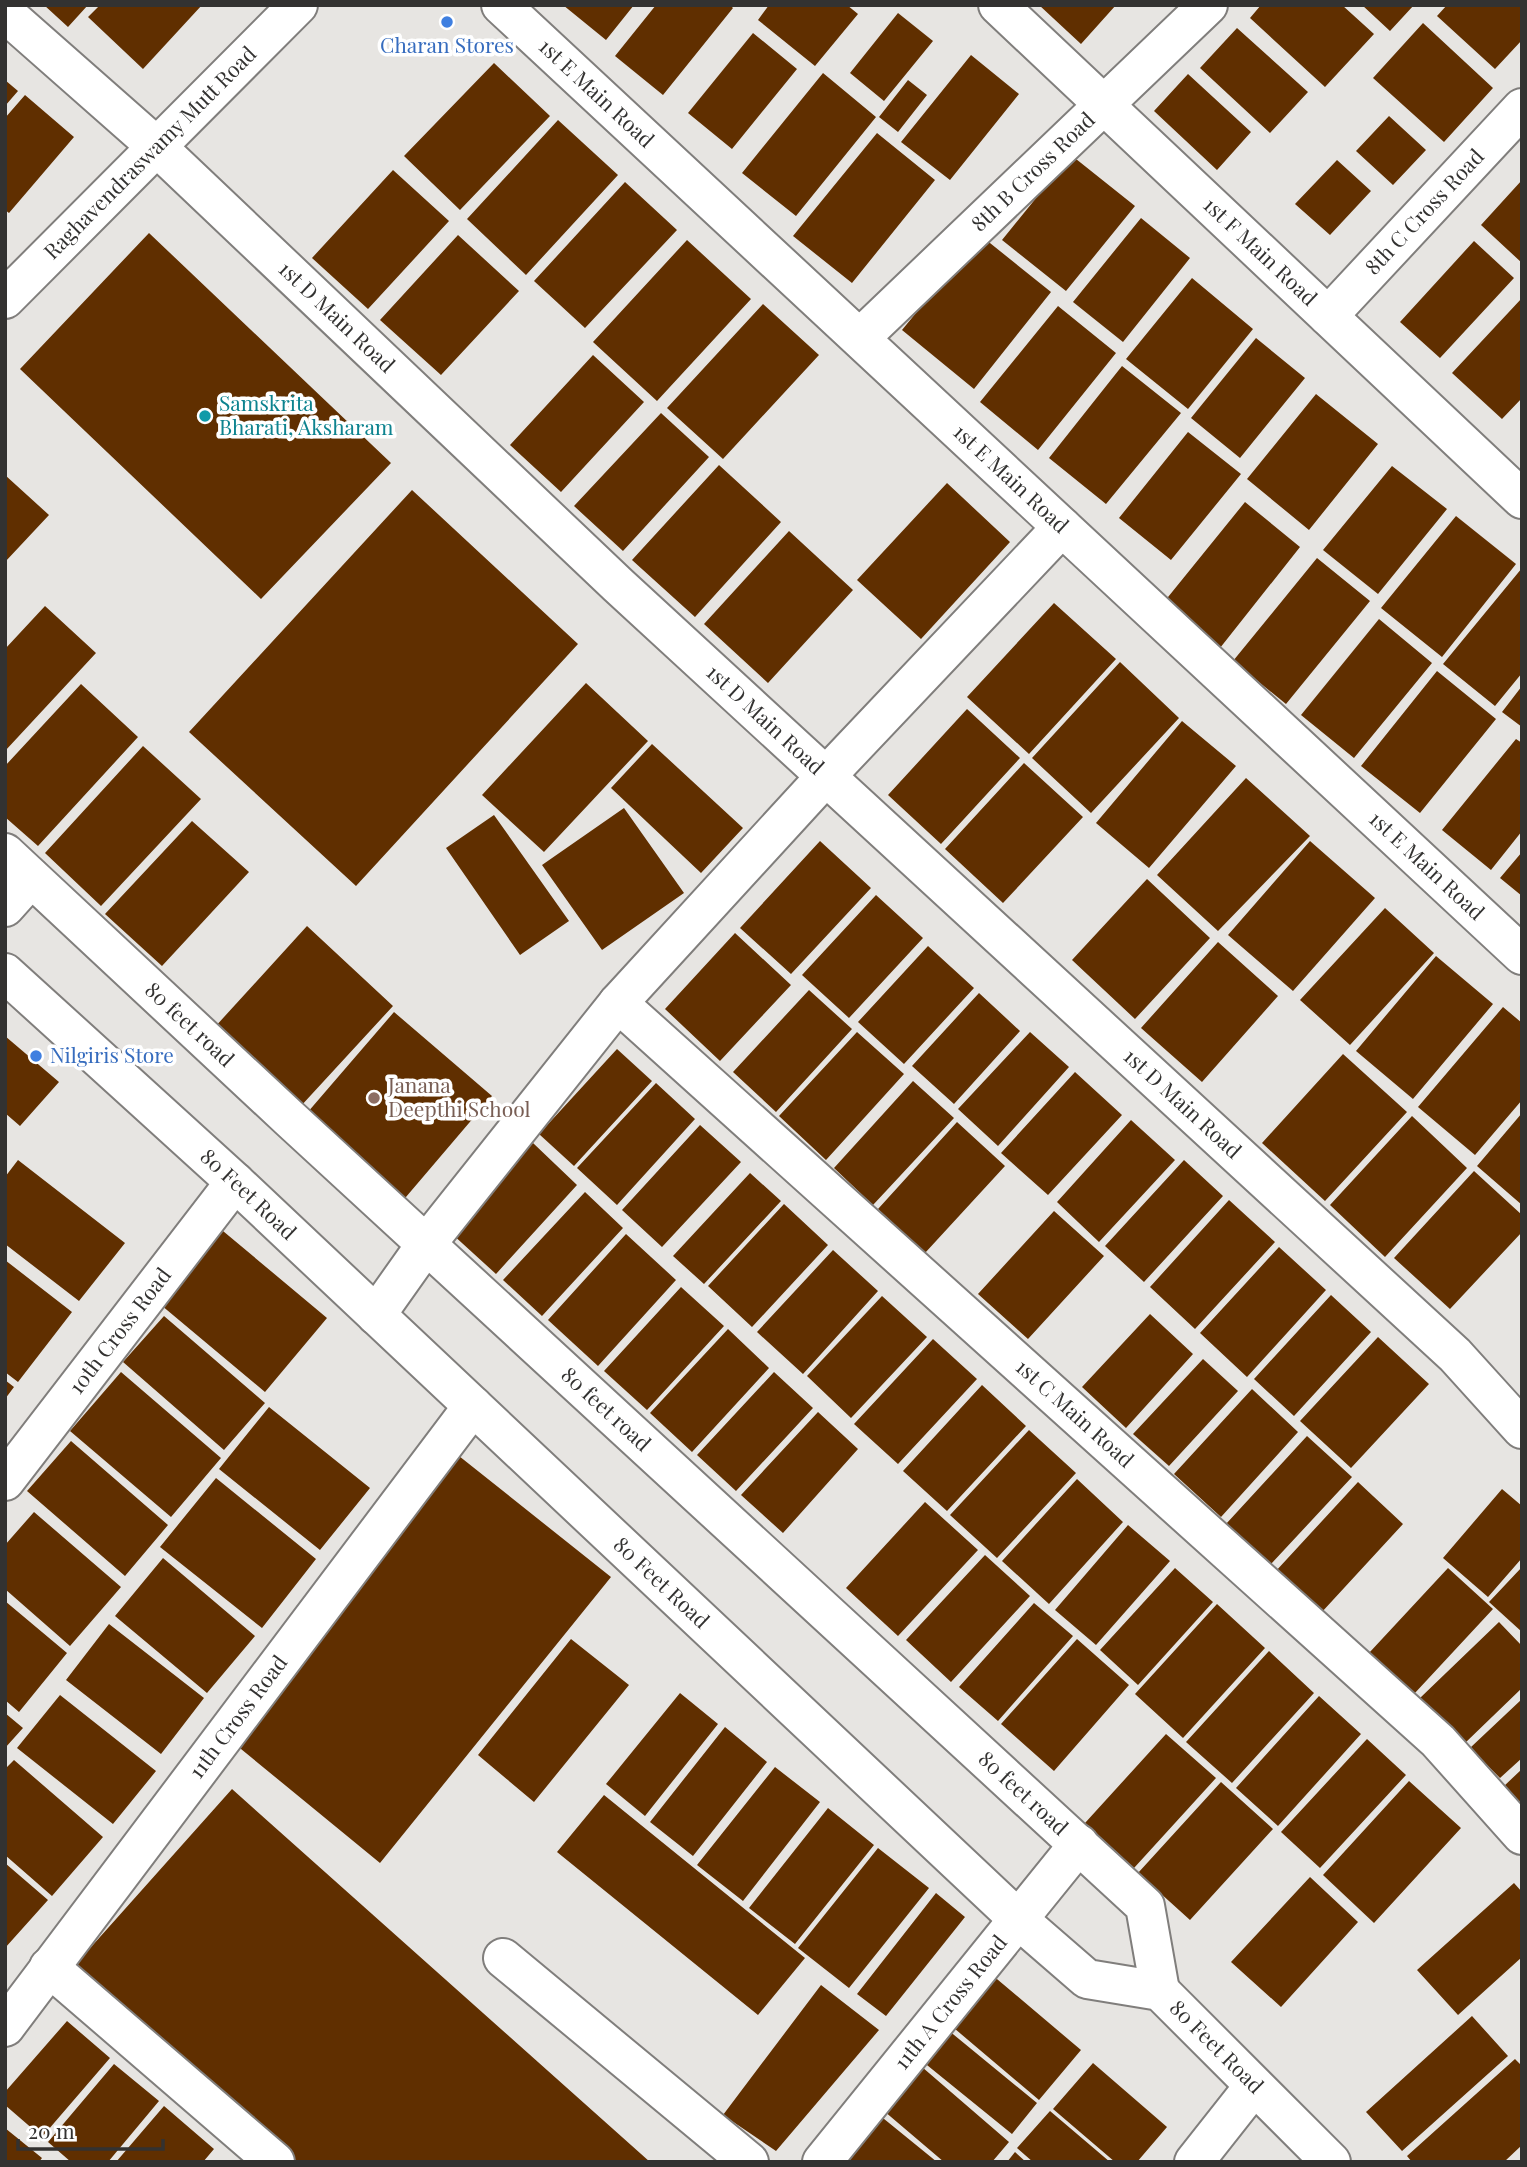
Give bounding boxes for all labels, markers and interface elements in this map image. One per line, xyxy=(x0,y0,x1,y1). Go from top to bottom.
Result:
marker: Charan Stores xyxy=(439,14,455,30)
place label: Charan Stores xyxy=(380,30,514,58)
street label: 1st E Main Road xyxy=(534,31,661,153)
street label: Raghavendraswamy Mutt Road xyxy=(37,39,261,264)
street label: 8th B Cross Road xyxy=(964,105,1100,236)
street label: 8th C Cross Road xyxy=(1358,142,1489,280)
street label: 1st F Main Road xyxy=(1198,190,1324,311)
street label: 1st D Main Road xyxy=(274,254,402,378)
place label: Samskrita Bharati, Aksharam xyxy=(219,388,394,440)
marker: Samskrita Bharati, Aksharam xyxy=(197,408,213,424)
street label: 1st E Main Road xyxy=(948,417,1076,538)
street label: 1st D Main Road xyxy=(701,657,831,780)
street label: 1st E Main Road xyxy=(1364,804,1491,925)
street label: 80 feet road xyxy=(140,975,241,1072)
place label: Nilgiris Store xyxy=(50,1040,174,1068)
street label: 1st D Main Road xyxy=(1119,1041,1248,1164)
marker: Nilgiris Store xyxy=(28,1048,44,1064)
place label: Janana Deepthi School xyxy=(387,1070,531,1122)
marker: Janana Deepthi School xyxy=(366,1090,382,1106)
street label: 80 Feet Road xyxy=(195,1142,304,1245)
street label: 10th Cross Road xyxy=(61,1261,176,1399)
street label: 1st C Main Road xyxy=(1011,1352,1141,1473)
street label: 80 feet road xyxy=(556,1360,658,1456)
street label: 80 Feet Road xyxy=(609,1530,716,1634)
street label: 11th Cross Road xyxy=(181,1649,292,1783)
street label: 80 feet road xyxy=(974,1744,1075,1840)
street label: 11th A Cross Road xyxy=(887,1928,1012,2074)
street label: 80 Feet Road xyxy=(1165,1993,1271,2099)
scale bar xyxy=(18,2108,163,2152)
text: 20 m xyxy=(28,2116,75,2144)

